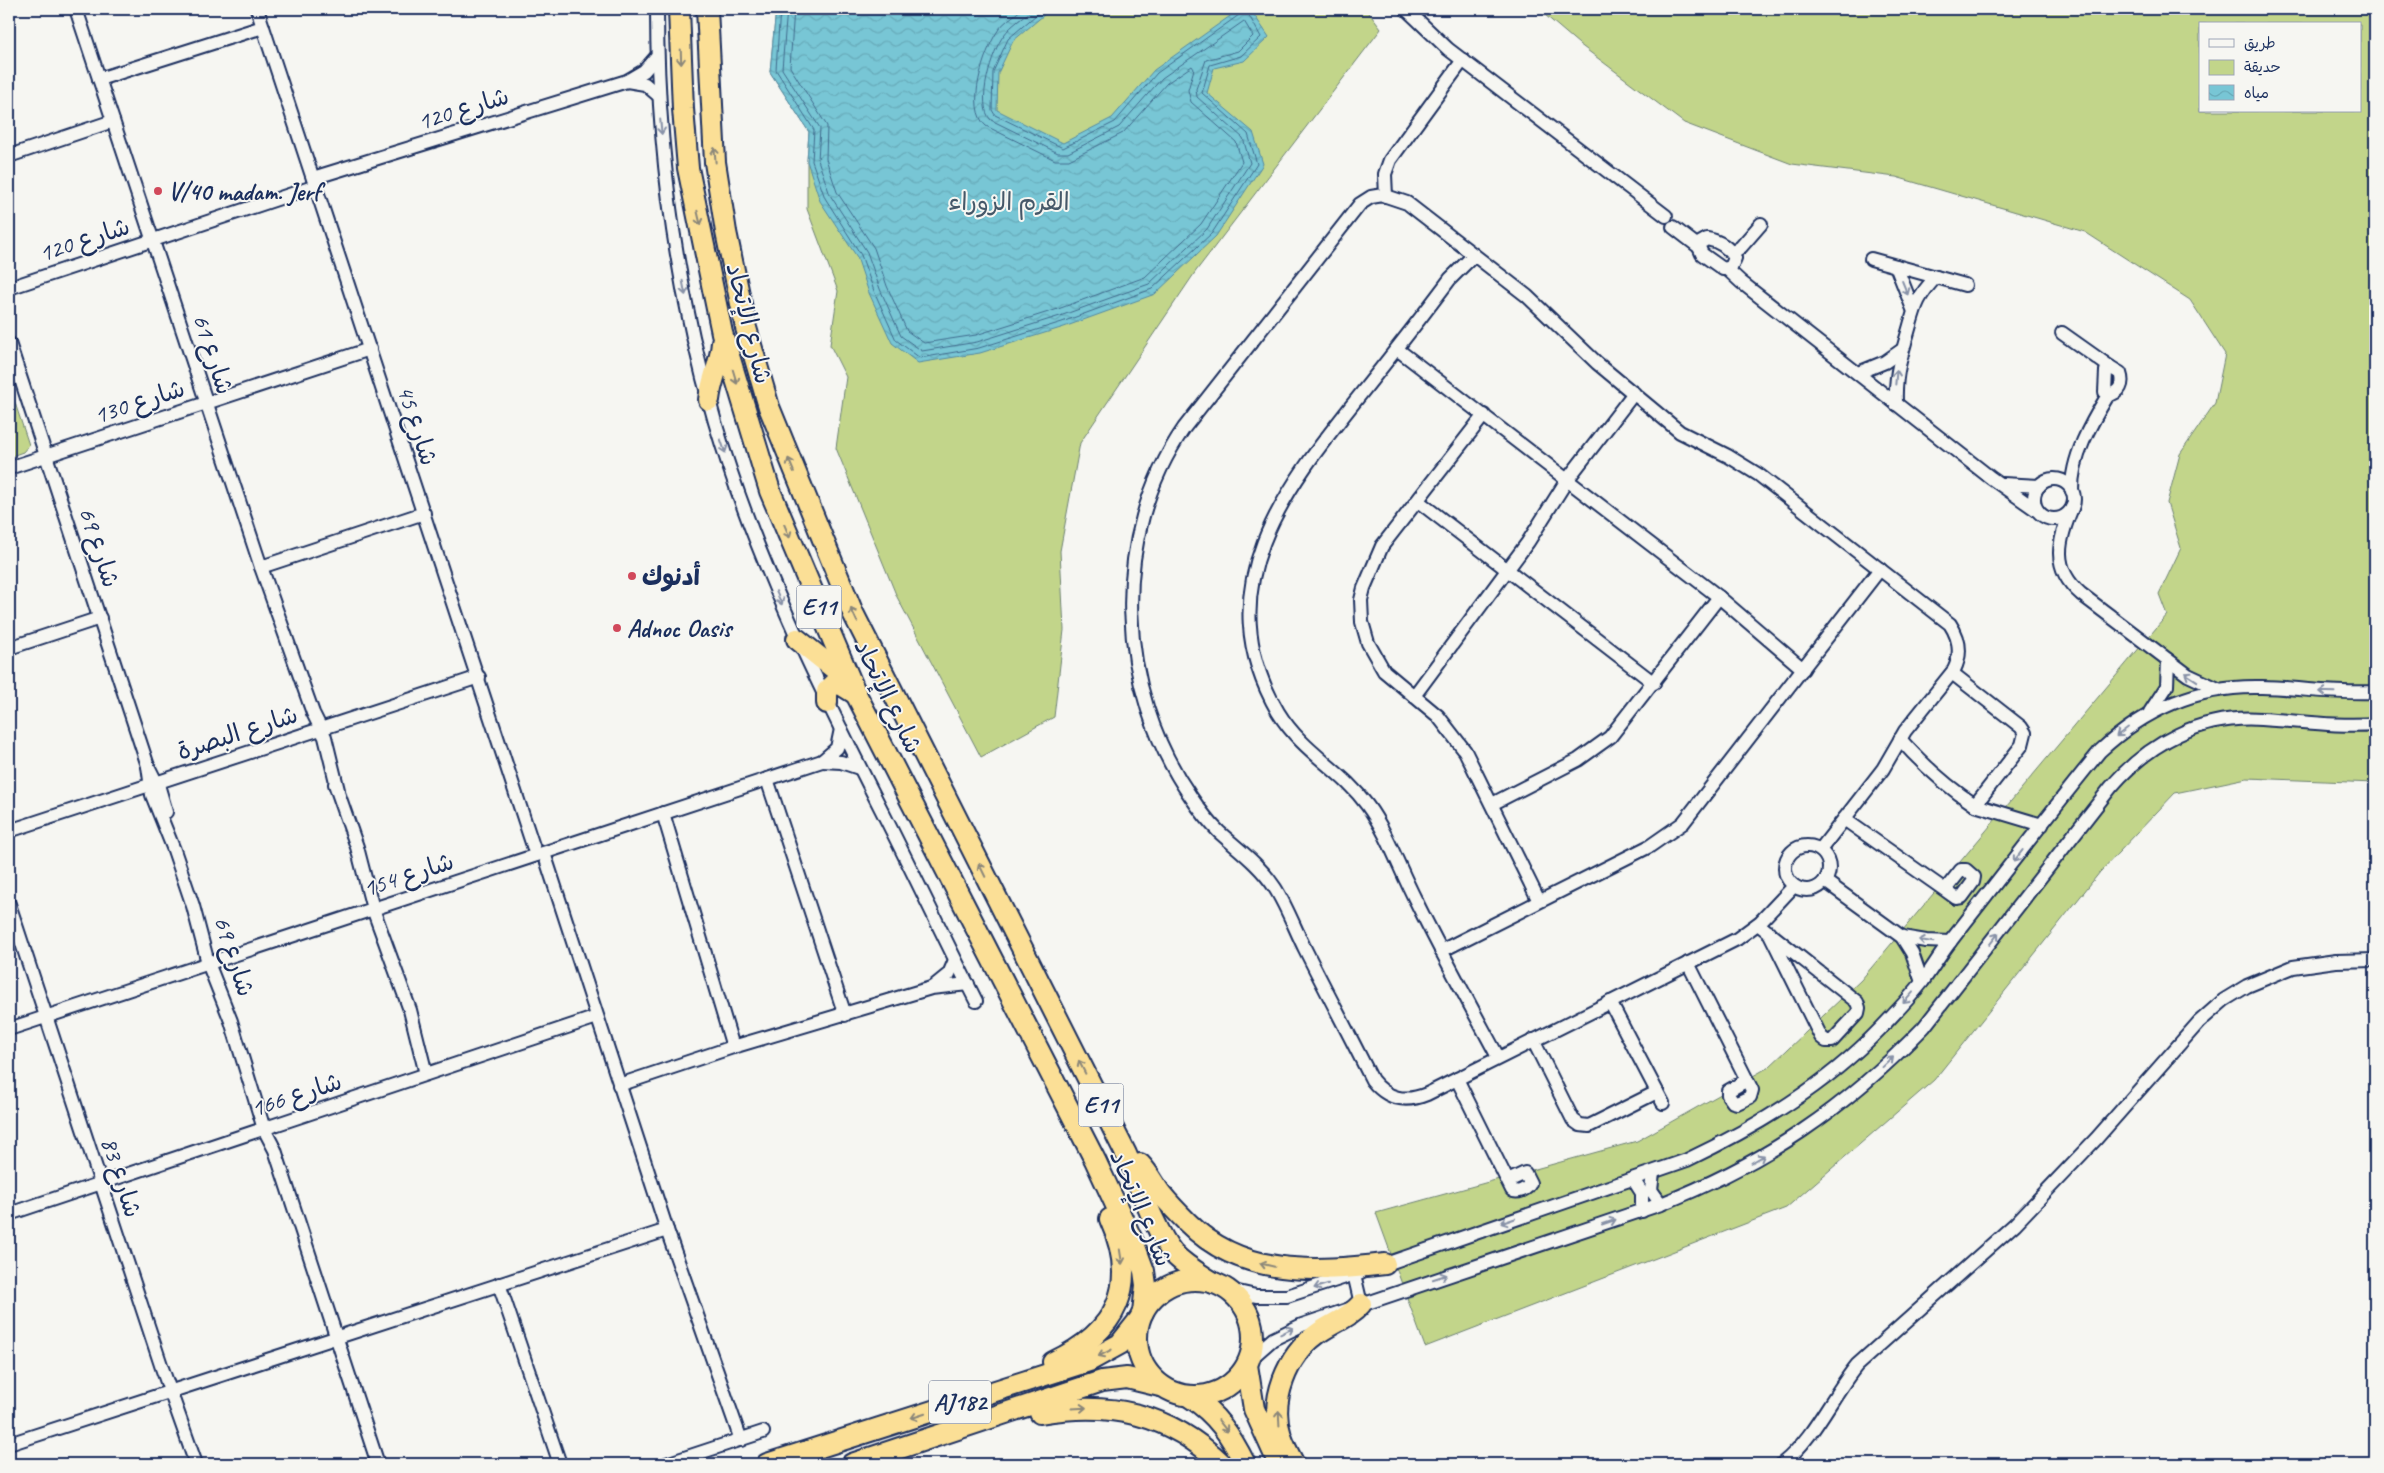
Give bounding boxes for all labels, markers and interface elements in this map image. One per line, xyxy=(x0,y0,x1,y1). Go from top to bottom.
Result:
legend xyxy=(2199,22,2362,112)
text: طريق xyxy=(2244,34,2276,53)
one-way arrow xyxy=(676,49,685,65)
text: حديقة xyxy=(2244,58,2281,77)
street label: شارع 120 xyxy=(414,80,513,139)
text: مياه xyxy=(2244,84,2269,103)
one-way arrow xyxy=(656,119,666,135)
one-way arrow xyxy=(710,148,719,164)
place label: V/40 madam. Jerf xyxy=(168,176,326,208)
marker: V/40 madam. Jerf xyxy=(152,185,164,197)
park label: القرم الزوراء xyxy=(948,186,1070,220)
street label: شارع 120 xyxy=(35,210,134,271)
one-way arrow xyxy=(695,210,704,226)
street label: شارع الإتحاد xyxy=(718,259,780,387)
one-way arrow xyxy=(679,280,689,296)
one-way arrow xyxy=(1901,280,1910,295)
street label: شارع 61 xyxy=(184,310,241,399)
one-way arrow xyxy=(730,368,740,384)
one-way arrow xyxy=(1891,369,1901,385)
street label: شارع 130 xyxy=(90,372,189,433)
street label: شارع 45 xyxy=(388,381,445,470)
one-way arrow xyxy=(719,437,728,453)
one-way arrow xyxy=(786,458,796,473)
street label: شارع 69 xyxy=(70,503,127,592)
one-way arrow xyxy=(782,523,792,538)
place label: أدنوك xyxy=(642,561,701,593)
marker: أدنوك xyxy=(626,570,638,582)
road number: E11 xyxy=(796,586,842,628)
one-way arrow xyxy=(774,590,784,605)
one-way arrow xyxy=(849,608,859,623)
place label: Adnoc Oasis xyxy=(627,613,733,645)
marker: Adnoc Oasis xyxy=(611,622,623,634)
street label: شارع الإتحاد xyxy=(846,634,930,759)
one-way arrow xyxy=(2185,671,2199,681)
one-way arrow xyxy=(2319,687,2335,697)
street label: شارع البصرة xyxy=(173,698,302,769)
one-way arrow xyxy=(2115,727,2129,737)
street label: شارع 154 xyxy=(359,845,458,906)
one-way arrow xyxy=(2012,849,2023,862)
one-way arrow xyxy=(977,862,987,877)
street label: شارع 69 xyxy=(205,912,262,1001)
one-way arrow xyxy=(1988,933,1999,946)
one-way arrow xyxy=(1918,935,1934,945)
one-way arrow xyxy=(1902,992,1913,1005)
one-way arrow xyxy=(1882,1056,1895,1068)
one-way arrow xyxy=(1077,1060,1086,1075)
street label: شارع 166 xyxy=(247,1065,346,1126)
road number: E11 xyxy=(1078,1084,1124,1126)
street label: شارع 83 xyxy=(92,1133,149,1222)
street label: شارع الإتحاد xyxy=(1101,1145,1180,1272)
one-way arrow xyxy=(1751,1154,1766,1164)
one-way arrow xyxy=(1501,1217,1516,1226)
one-way arrow xyxy=(1601,1217,1616,1226)
one-way arrow xyxy=(1117,1248,1127,1264)
one-way arrow xyxy=(1259,1260,1275,1269)
one-way arrow xyxy=(1432,1272,1448,1281)
one-way arrow xyxy=(1314,1282,1330,1291)
one-way arrow xyxy=(1280,1326,1295,1336)
one-way arrow xyxy=(1098,1349,1113,1358)
road number: AJ182 xyxy=(929,1380,991,1424)
one-way arrow xyxy=(1070,1403,1086,1412)
one-way arrow xyxy=(1274,1411,1283,1427)
one-way arrow xyxy=(910,1412,926,1421)
one-way arrow xyxy=(1218,1419,1229,1432)

